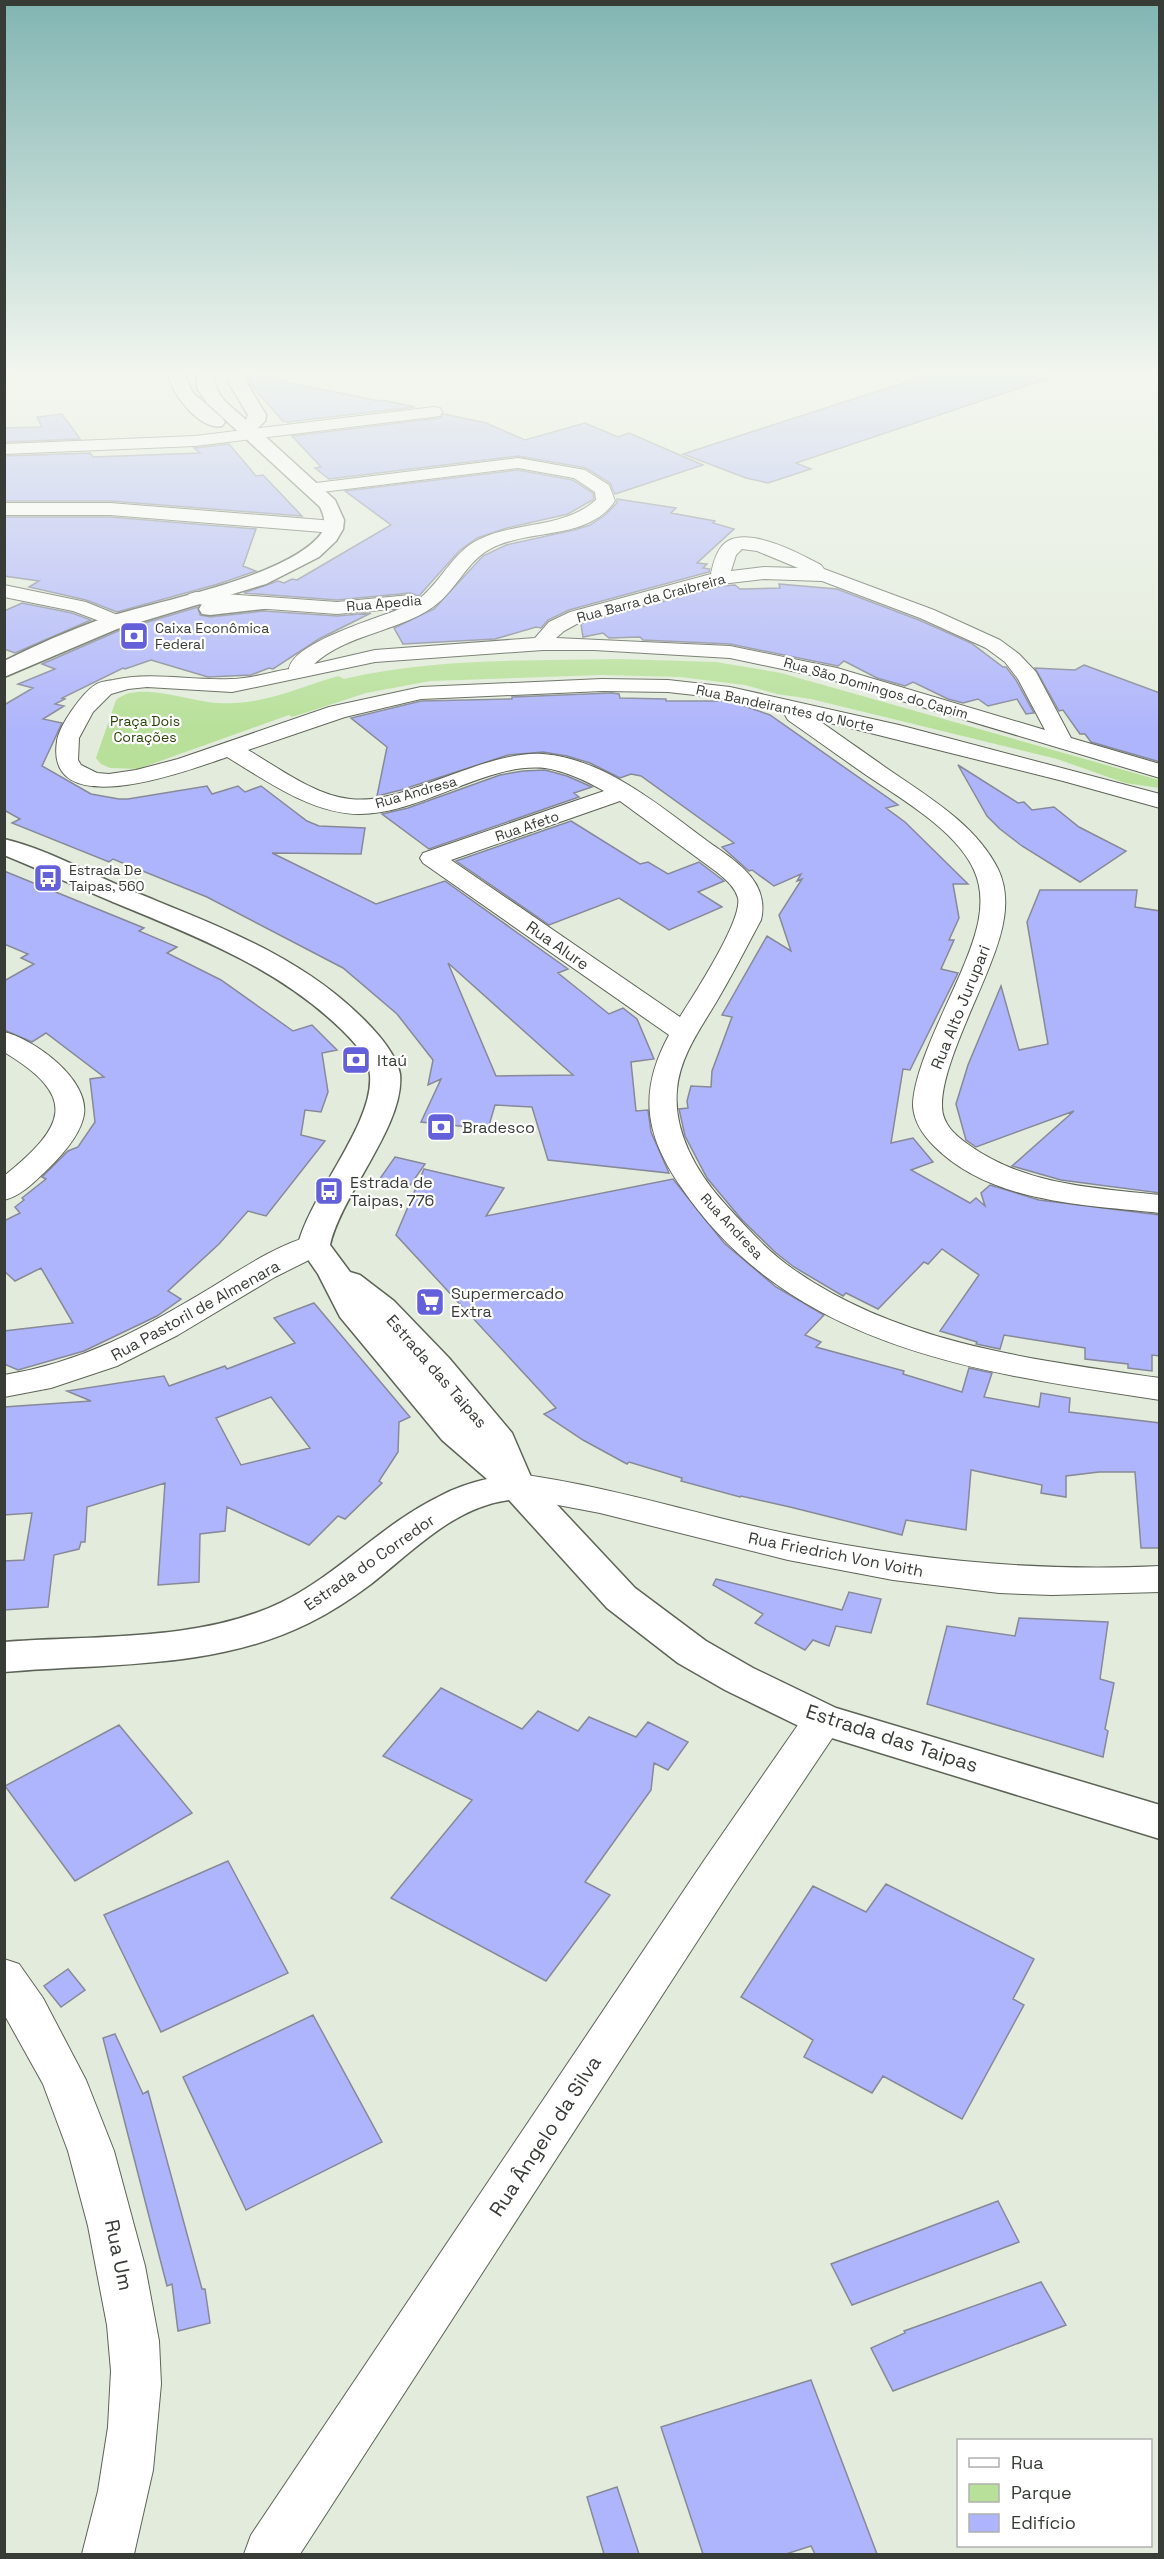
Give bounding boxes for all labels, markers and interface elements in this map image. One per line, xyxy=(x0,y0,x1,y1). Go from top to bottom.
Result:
street label: Rua Barra da Craibreira xyxy=(575,569,727,627)
street label: Rua Apedia xyxy=(346,591,422,615)
place label: Caixa Econômica Federal xyxy=(155,619,269,653)
bank icon: Caixa Econômica Federal xyxy=(118,620,150,652)
street label: Rua São Domingos do Capim xyxy=(782,653,970,723)
street label: Rua Bandeirantes do Norte xyxy=(694,680,876,736)
park label: Praça Dois Corações xyxy=(110,712,180,746)
street label: Rua Andresa xyxy=(373,772,459,812)
street label: Rua Afeto xyxy=(493,807,561,845)
place label: Estrada De Taipas, 560 xyxy=(69,861,144,895)
bus stop icon: Estrada De Taipas, 560 xyxy=(32,862,64,894)
street label: Rua Alure xyxy=(522,916,593,975)
street label: Rua Alto Jurupari xyxy=(926,942,995,1072)
bank icon: Itaú xyxy=(340,1044,372,1076)
place label: Itaú xyxy=(377,1050,407,1071)
bank icon: Bradesco xyxy=(425,1111,457,1143)
place label: Bradesco xyxy=(462,1117,535,1138)
place label: Estrada de Taipas, 776 xyxy=(350,1172,434,1211)
bus stop icon: Estrada de Taipas, 776 xyxy=(313,1175,345,1207)
street label: Rua Andresa xyxy=(697,1189,767,1263)
street label: Rua Pastoril de Almenara xyxy=(107,1255,283,1366)
place label: Supermercado Extra xyxy=(451,1283,564,1322)
supermarket icon: Supermercado Extra xyxy=(414,1286,446,1318)
street label: Estrada das Taipas xyxy=(382,1310,492,1432)
street label: Estrada do Corredor xyxy=(300,1509,439,1615)
street label: Rua Friedrich Von Voith xyxy=(747,1527,925,1582)
street label: Estrada das Taipas xyxy=(803,1698,981,1778)
street label: Rua Ângelo da Silva xyxy=(483,2051,607,2221)
street label: Rua Um xyxy=(99,2217,139,2293)
legend xyxy=(957,2439,1152,2547)
text: Rua xyxy=(1011,2451,1044,2474)
text: Parque xyxy=(1011,2481,1072,2504)
text: Edifício xyxy=(1011,2511,1076,2534)

